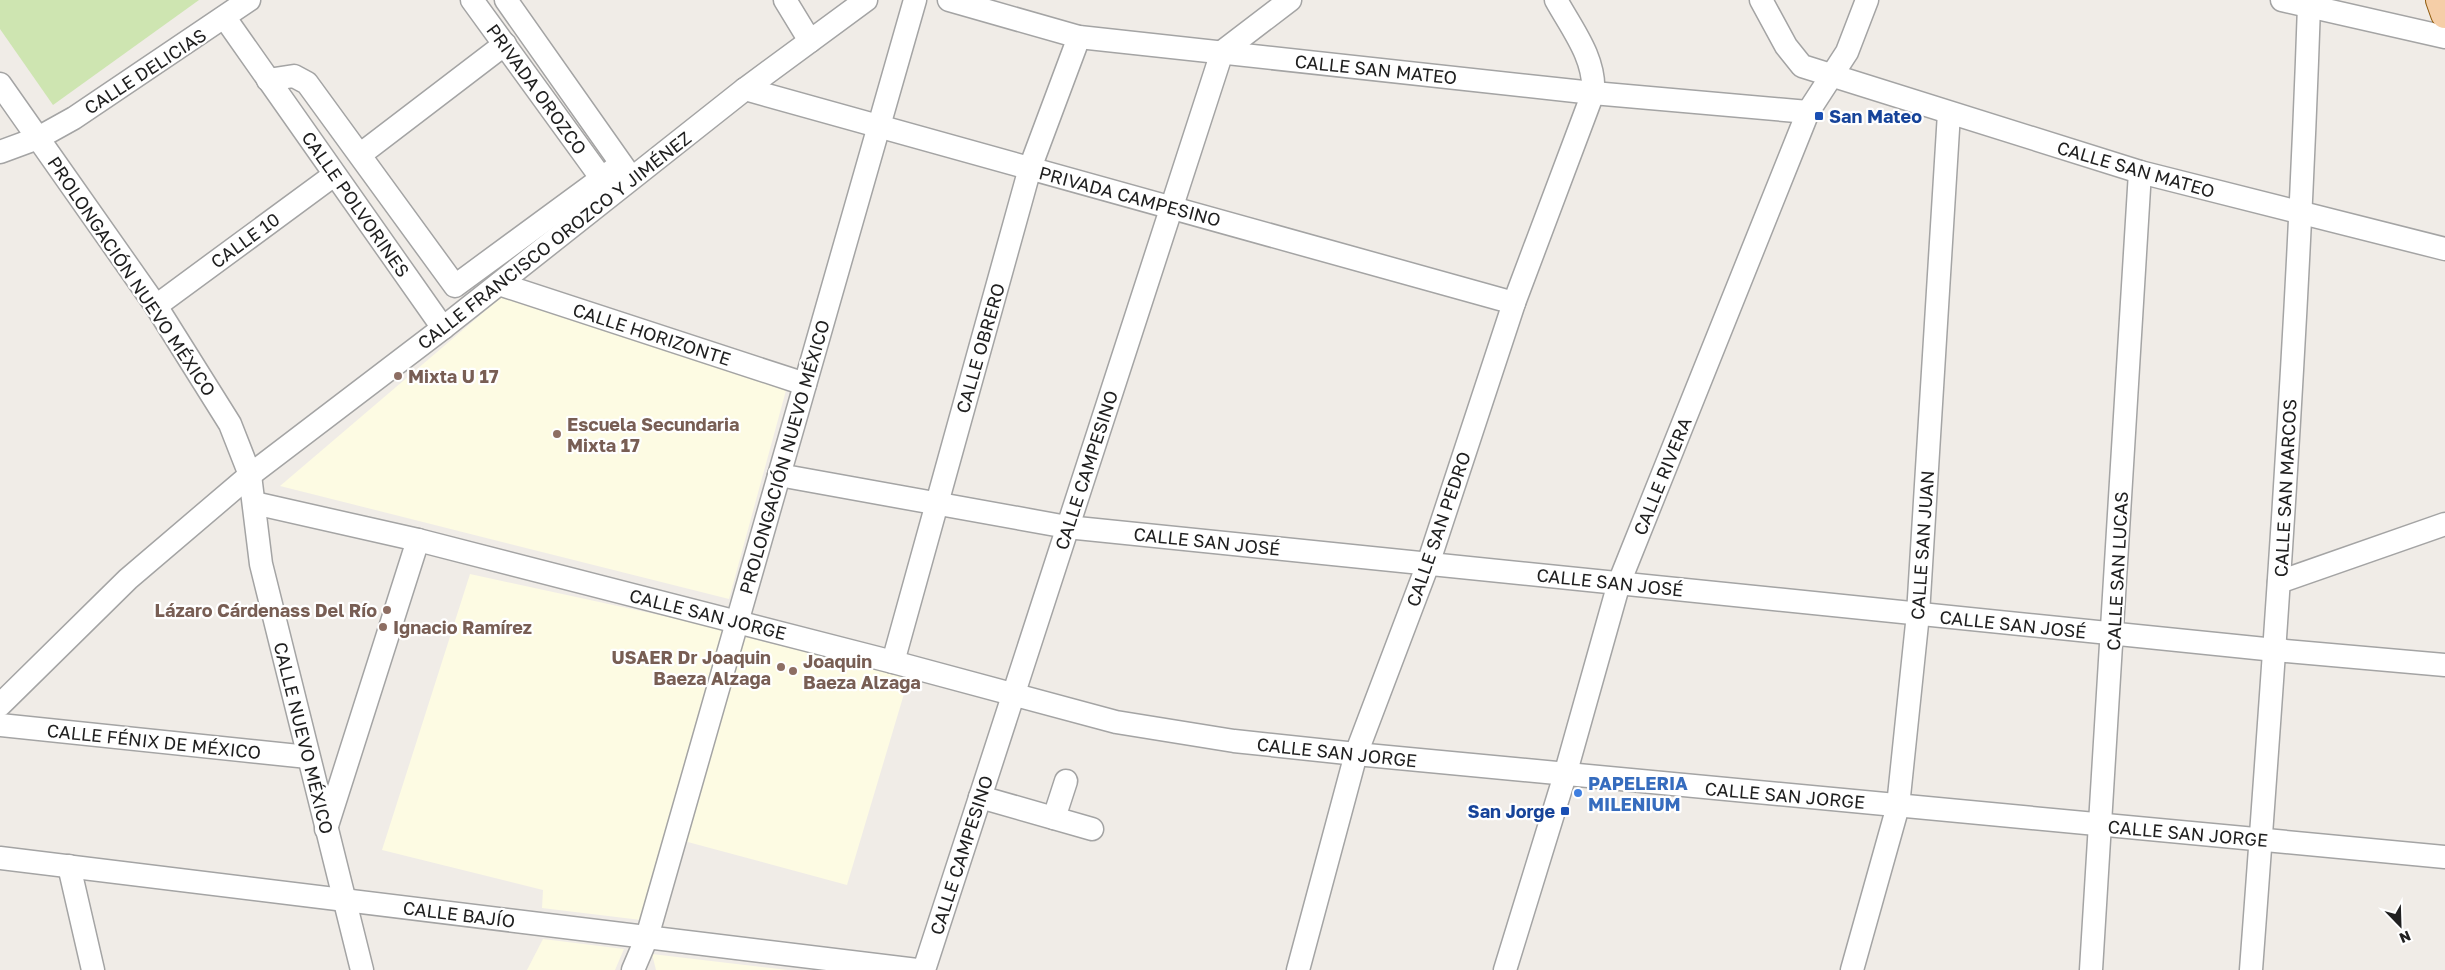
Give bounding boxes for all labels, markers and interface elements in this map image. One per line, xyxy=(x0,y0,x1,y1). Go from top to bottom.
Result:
street label: PRIVADA OROZCO xyxy=(482,19,592,159)
street label: CALLE DELICIAS xyxy=(80,23,210,119)
street label: CALLE SAN MATEO xyxy=(1294,50,1458,88)
place label: San Mateo xyxy=(1829,105,1922,127)
marker: San Mateo xyxy=(1813,110,1825,122)
street label: CALLE FRANCISCO OROZCO Y JIMÉNEZ xyxy=(413,126,695,354)
street label: CALLE POLVORINES xyxy=(297,127,415,281)
street label: CALLE SAN MATEO xyxy=(2055,136,2217,202)
street label: PROLONGACIÓN NUEVO MÉXICO xyxy=(43,152,221,400)
street label: PRIVADA CAMPESINO xyxy=(1037,161,1223,231)
street label: CALLE 10 xyxy=(206,208,284,272)
street label: CALLE OBRERO xyxy=(951,281,1009,415)
street label: CALLE HORIZONTE xyxy=(570,298,734,370)
street label: PROLONGACIÓN NUEVO MÉXICO xyxy=(734,317,834,597)
place label: Mixta U 17 xyxy=(408,365,499,387)
marker: Mixta U 17 xyxy=(392,370,404,382)
street label: CALLE CAMPESINO xyxy=(1050,388,1122,552)
street label: CALLE SAN MARCOS xyxy=(2269,398,2301,578)
place label: Escuela Secundaria Mixta 17 xyxy=(567,413,740,456)
street label: CALLE RIVERA xyxy=(1628,414,1696,538)
marker: Escuela Secundaria Mixta 17 xyxy=(551,428,563,440)
street label: CALLE SAN PEDRO xyxy=(1401,449,1475,609)
street label: CALLE SAN JUAN xyxy=(1906,469,1938,621)
street label: CALLE SAN LUCAS xyxy=(2102,491,2132,651)
street label: CALLE SAN JOSÉ xyxy=(1133,522,1281,560)
street label: CALLE SAN JOSÉ xyxy=(1536,563,1684,601)
street label: CALLE SAN JORGE xyxy=(627,584,789,644)
place label: Lázaro Cárdenass Del Río xyxy=(155,599,377,621)
marker: Lázaro Cárdenass Del Río xyxy=(381,604,393,616)
street label: CALLE SAN JOSÉ xyxy=(1939,605,2087,643)
place label: Ignacio Ramírez xyxy=(393,616,532,638)
marker: Ignacio Ramírez xyxy=(377,621,389,633)
street label: CALLE NUEVO MÉXICO xyxy=(269,640,339,836)
place label: USAER Dr Joaquin Baeza Alzaga xyxy=(611,646,771,689)
place label: Joaquin Baeza Alzaga xyxy=(803,650,921,693)
marker: USAER Dr Joaquin Baeza Alzaga xyxy=(775,661,787,673)
marker: Joaquin Baeza Alzaga xyxy=(787,665,799,677)
street label: CALLE FÉNIX DE MÉXICO xyxy=(46,719,262,763)
street label: CALLE SAN JORGE xyxy=(1256,733,1418,771)
place label: PAPELERIA MILENIUM xyxy=(1588,772,1688,815)
street label: CALLE CAMPESINO xyxy=(925,773,997,937)
street label: CALLE SAN JORGE xyxy=(1704,777,1866,813)
marker: PAPELERIA MILENIUM xyxy=(1572,787,1584,799)
place label: San Jorge xyxy=(1468,800,1555,822)
marker: San Jorge xyxy=(1559,805,1571,817)
street label: CALLE SAN JORGE xyxy=(2107,815,2269,851)
street label: CALLE BAJÍO xyxy=(402,896,516,932)
north arrow xyxy=(2375,900,2425,950)
text: N xyxy=(2397,928,2413,947)

